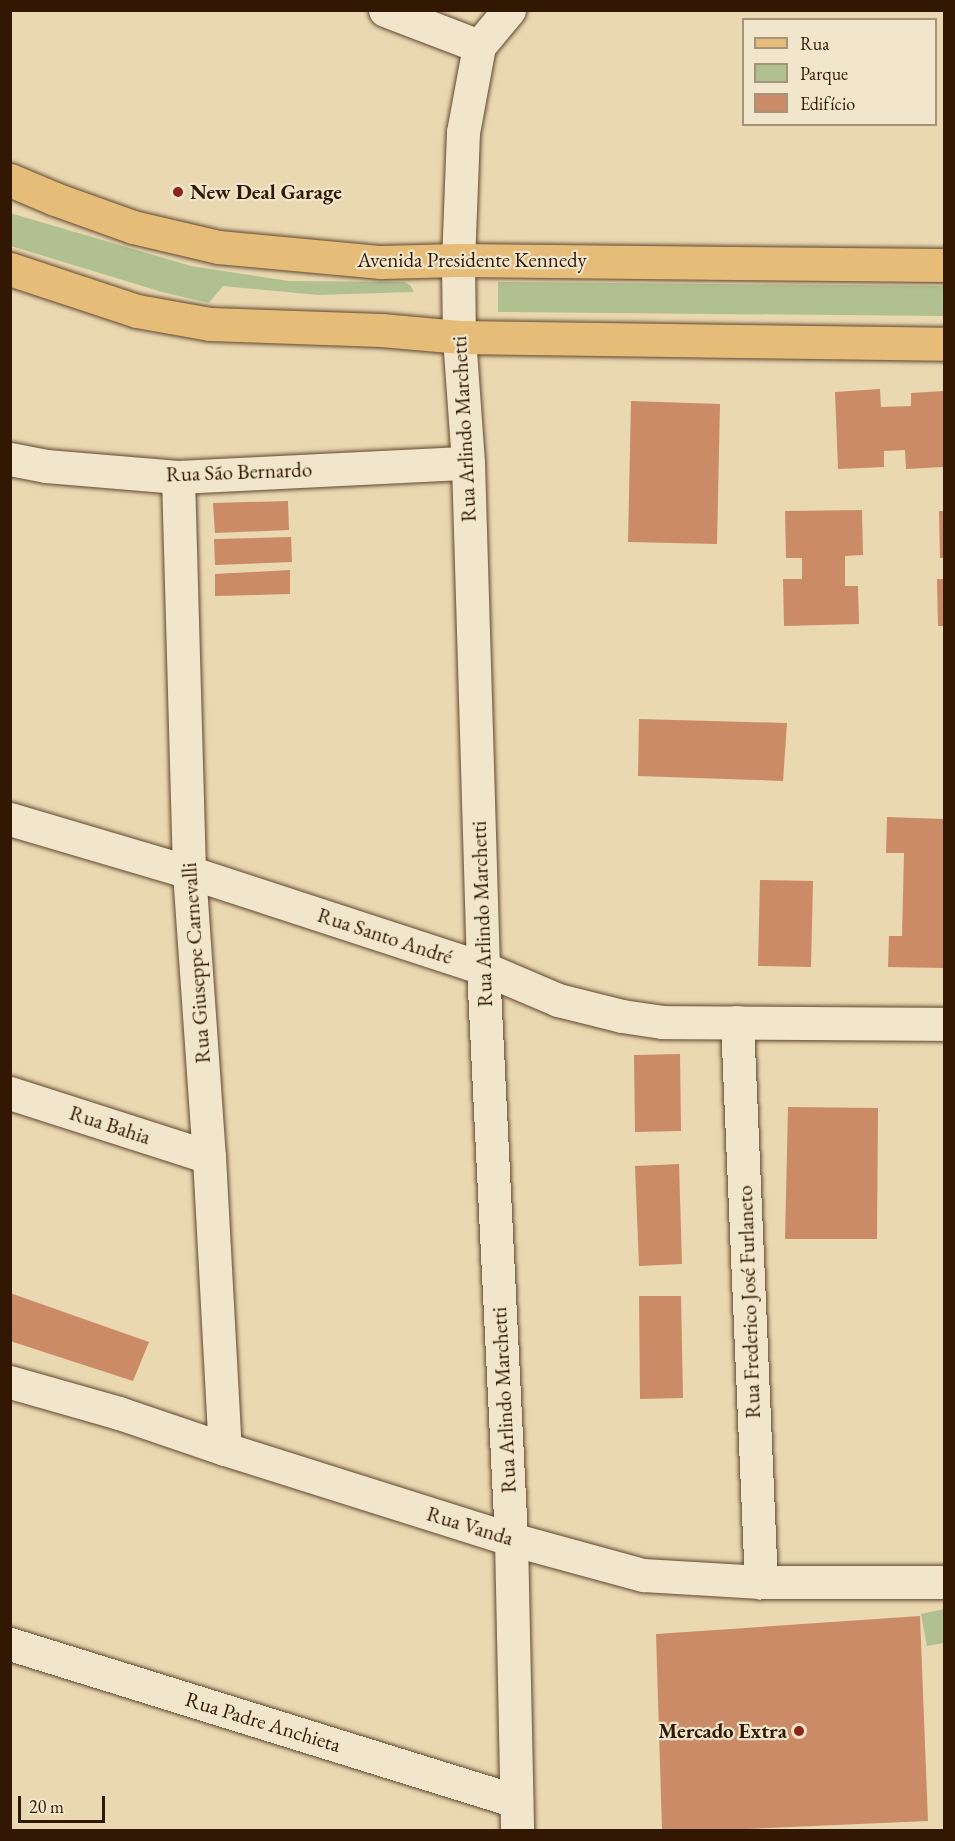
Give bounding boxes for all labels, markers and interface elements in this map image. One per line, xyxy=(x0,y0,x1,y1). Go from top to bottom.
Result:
legend xyxy=(742,18,937,126)
text: Rua xyxy=(800,32,830,55)
text: Parque xyxy=(800,62,848,85)
text: Edifício xyxy=(800,92,855,115)
place label: New Deal Garage xyxy=(190,179,342,205)
marker: New Deal Garage xyxy=(171,185,185,199)
street label: Avenida Presidente Kennedy xyxy=(357,247,587,273)
street label: Rua Arlindo Marchetti xyxy=(447,335,481,523)
street label: Rua São Bernardo xyxy=(165,457,313,487)
street label: Rua Arlindo Marchetti xyxy=(466,820,498,1008)
street label: Rua Giuseppe Carnevalli xyxy=(176,862,216,1064)
street label: Rua Santo André xyxy=(314,902,456,970)
street label: Rua Bahia xyxy=(66,1100,154,1150)
street label: Rua Frederico José Furlaneto xyxy=(732,1185,766,1419)
street label: Rua Arlindo Marchetti xyxy=(487,1306,521,1494)
street label: Rua Vanda xyxy=(424,1501,516,1551)
street label: Rua Padre Anchieta xyxy=(182,1686,344,1758)
place label: Mercado Extra xyxy=(658,1718,787,1744)
marker: Mercado Extra xyxy=(792,1724,806,1738)
scale bar xyxy=(21,1784,108,1822)
text: 20 m xyxy=(29,1795,64,1818)

